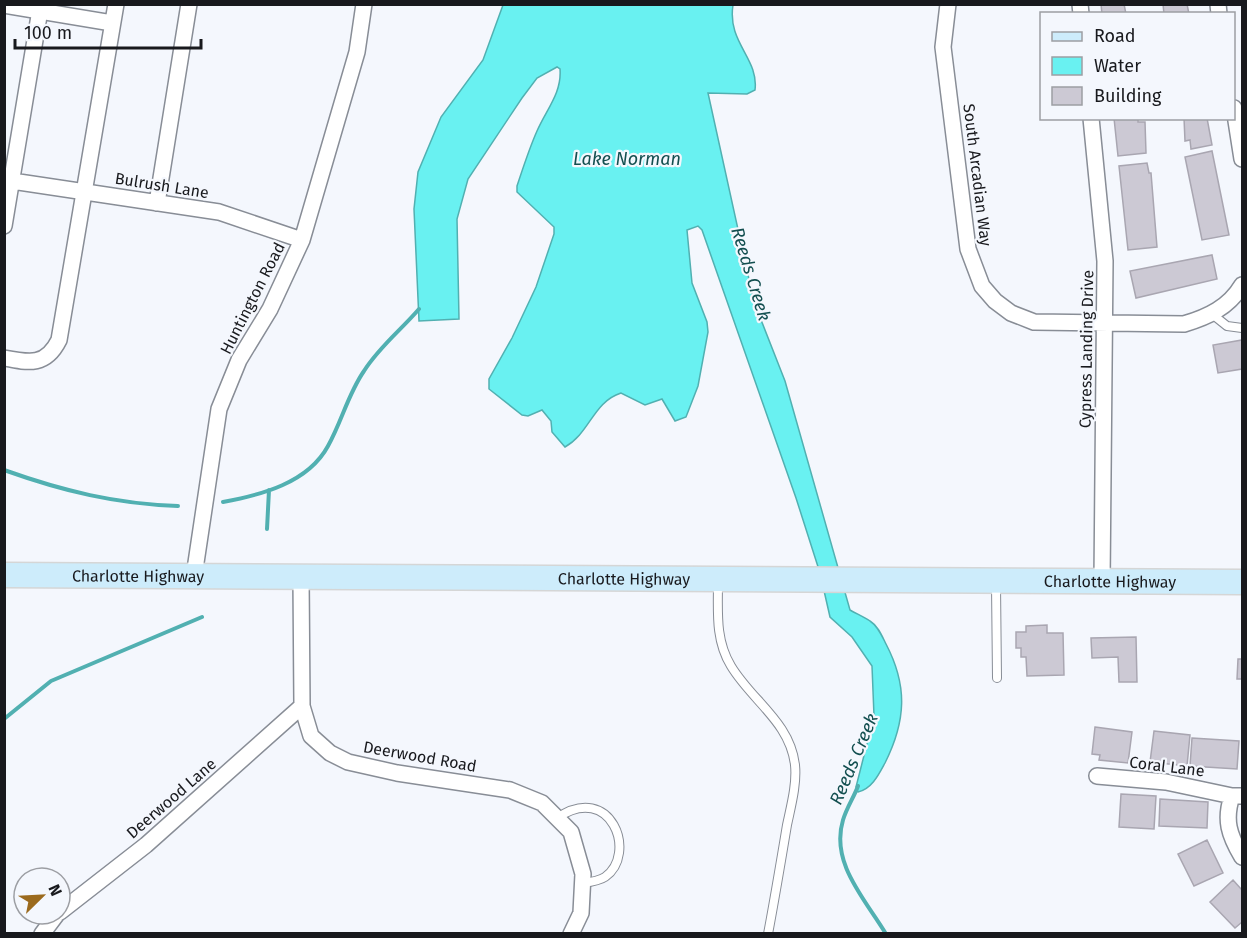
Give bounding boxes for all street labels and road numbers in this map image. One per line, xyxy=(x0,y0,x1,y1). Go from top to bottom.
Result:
street label: South Arcadian Way xyxy=(959,103,996,247)
street label: Bulrush Lane xyxy=(114,169,210,202)
street label: Huntington Road xyxy=(216,239,289,357)
street label: Cypress Landing Drive xyxy=(1076,270,1097,428)
street label: Charlotte Highway xyxy=(72,566,204,586)
street label: Charlotte Highway xyxy=(558,569,690,589)
street label: Charlotte Highway xyxy=(1044,572,1176,592)
street label: Deerwood Road xyxy=(362,737,478,776)
street label: Coral Lane xyxy=(1128,752,1206,781)
street label: Deerwood Lane xyxy=(123,754,220,842)

